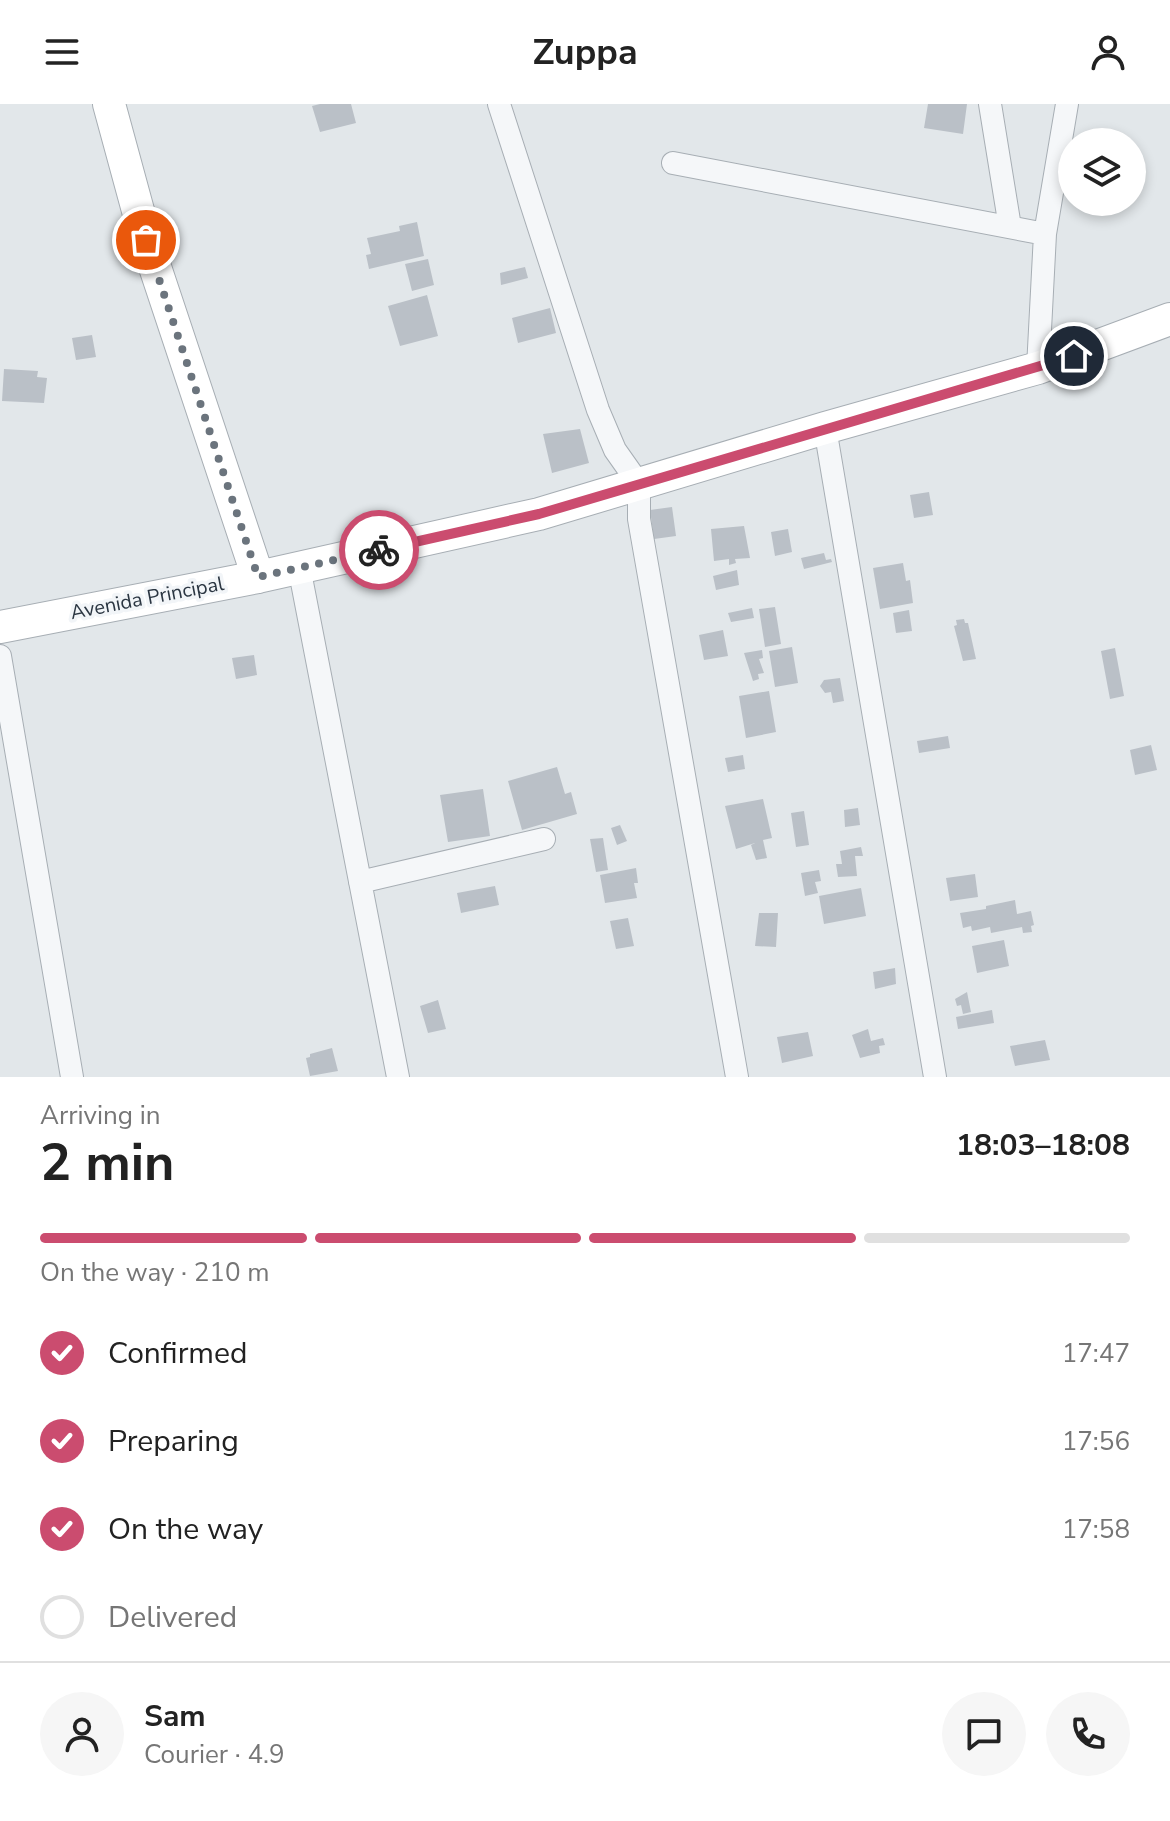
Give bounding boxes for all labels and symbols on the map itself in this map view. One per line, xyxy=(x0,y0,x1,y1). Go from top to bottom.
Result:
pin xyxy=(112,206,180,274)
pin xyxy=(1040,322,1108,390)
courier xyxy=(339,510,419,590)
street label: Avenida Principal xyxy=(68,570,226,626)

